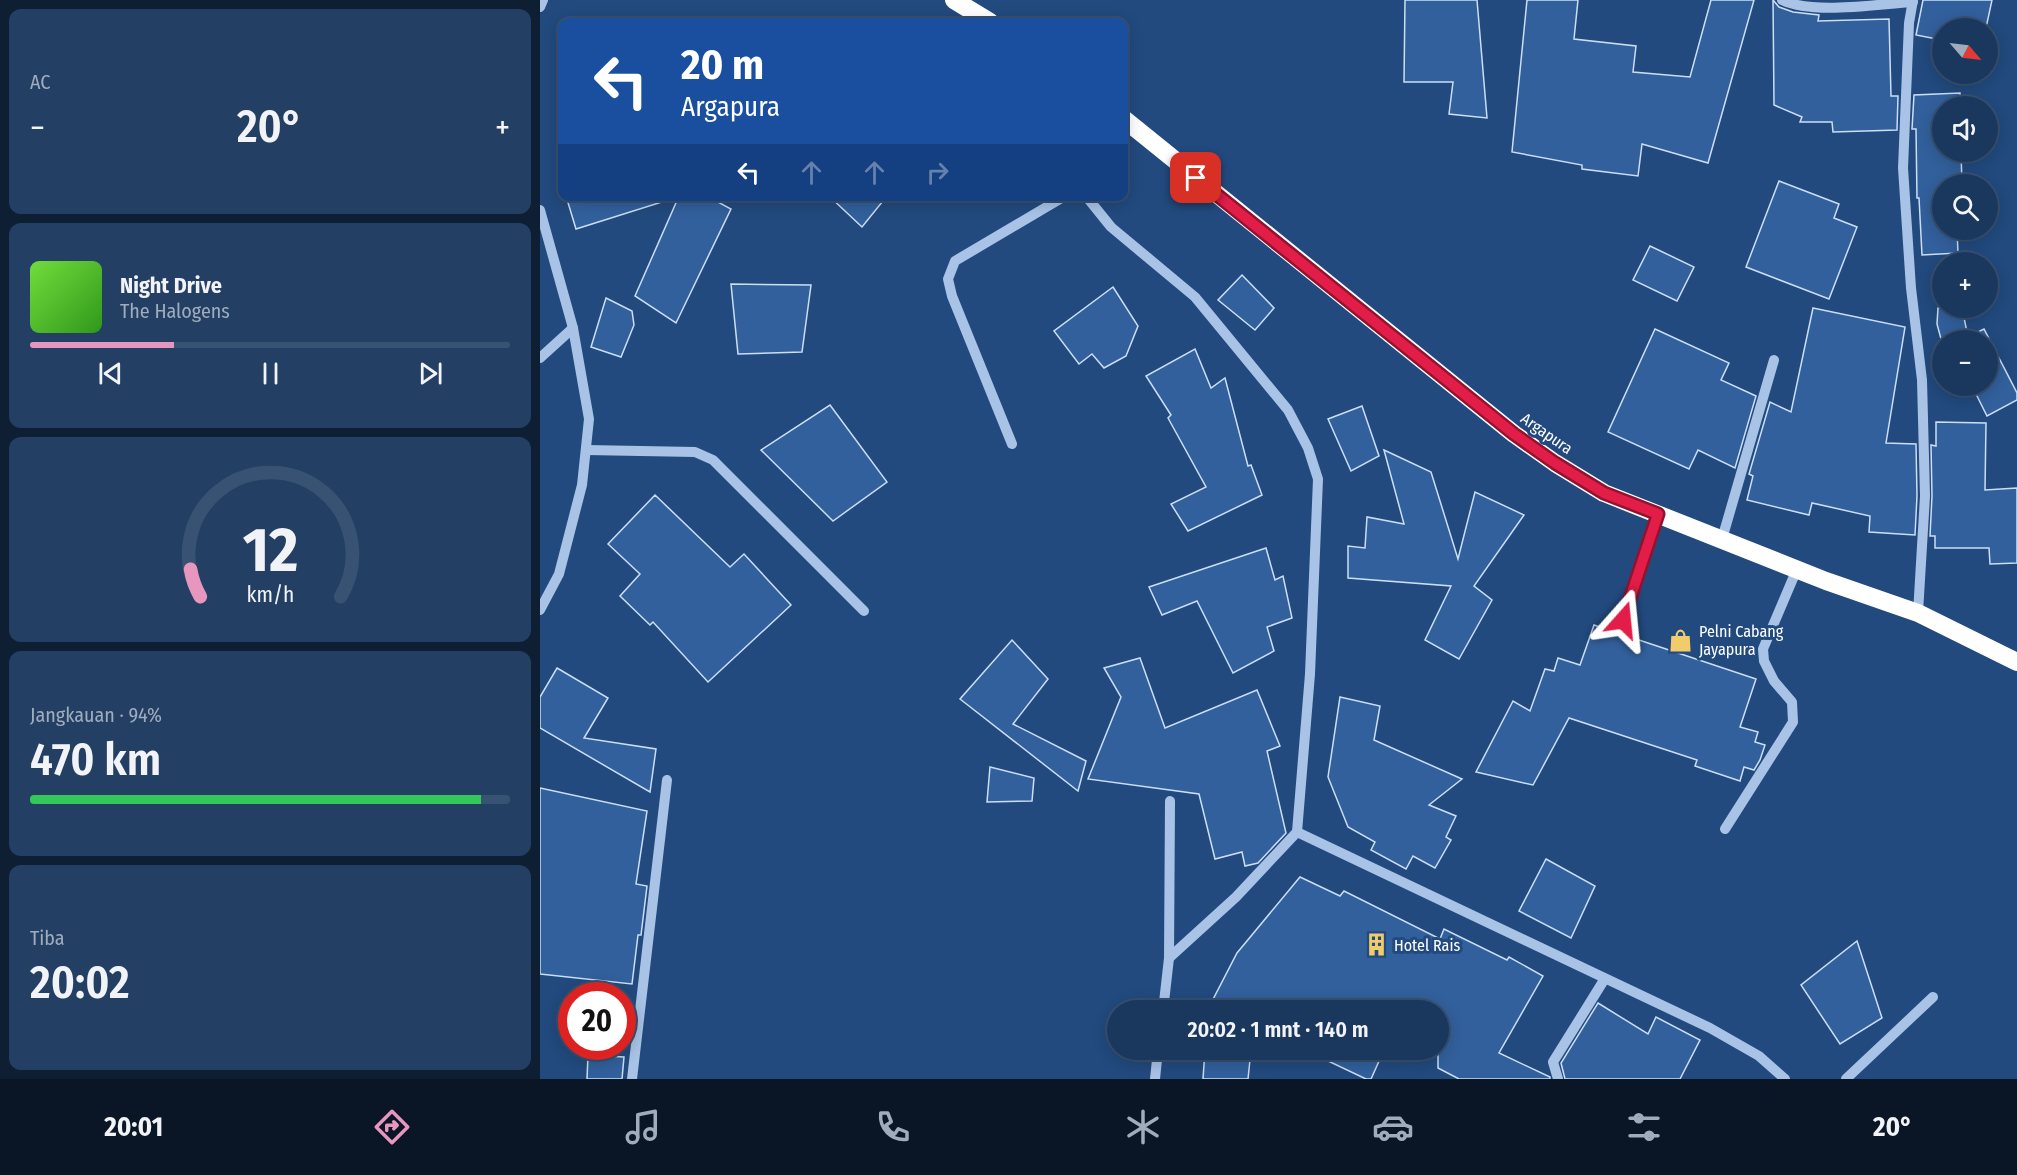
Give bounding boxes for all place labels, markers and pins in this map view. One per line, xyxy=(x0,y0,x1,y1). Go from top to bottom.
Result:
pin xyxy=(1170,152,1221,203)
place label: Pelni Cabang Jayapura xyxy=(1699,622,1784,659)
shop icon: Pelni Cabang Jayapura xyxy=(1668,627,1694,653)
building icon: Hotel Rais xyxy=(1363,932,1389,958)
place label: Hotel Rais xyxy=(1394,936,1460,955)

